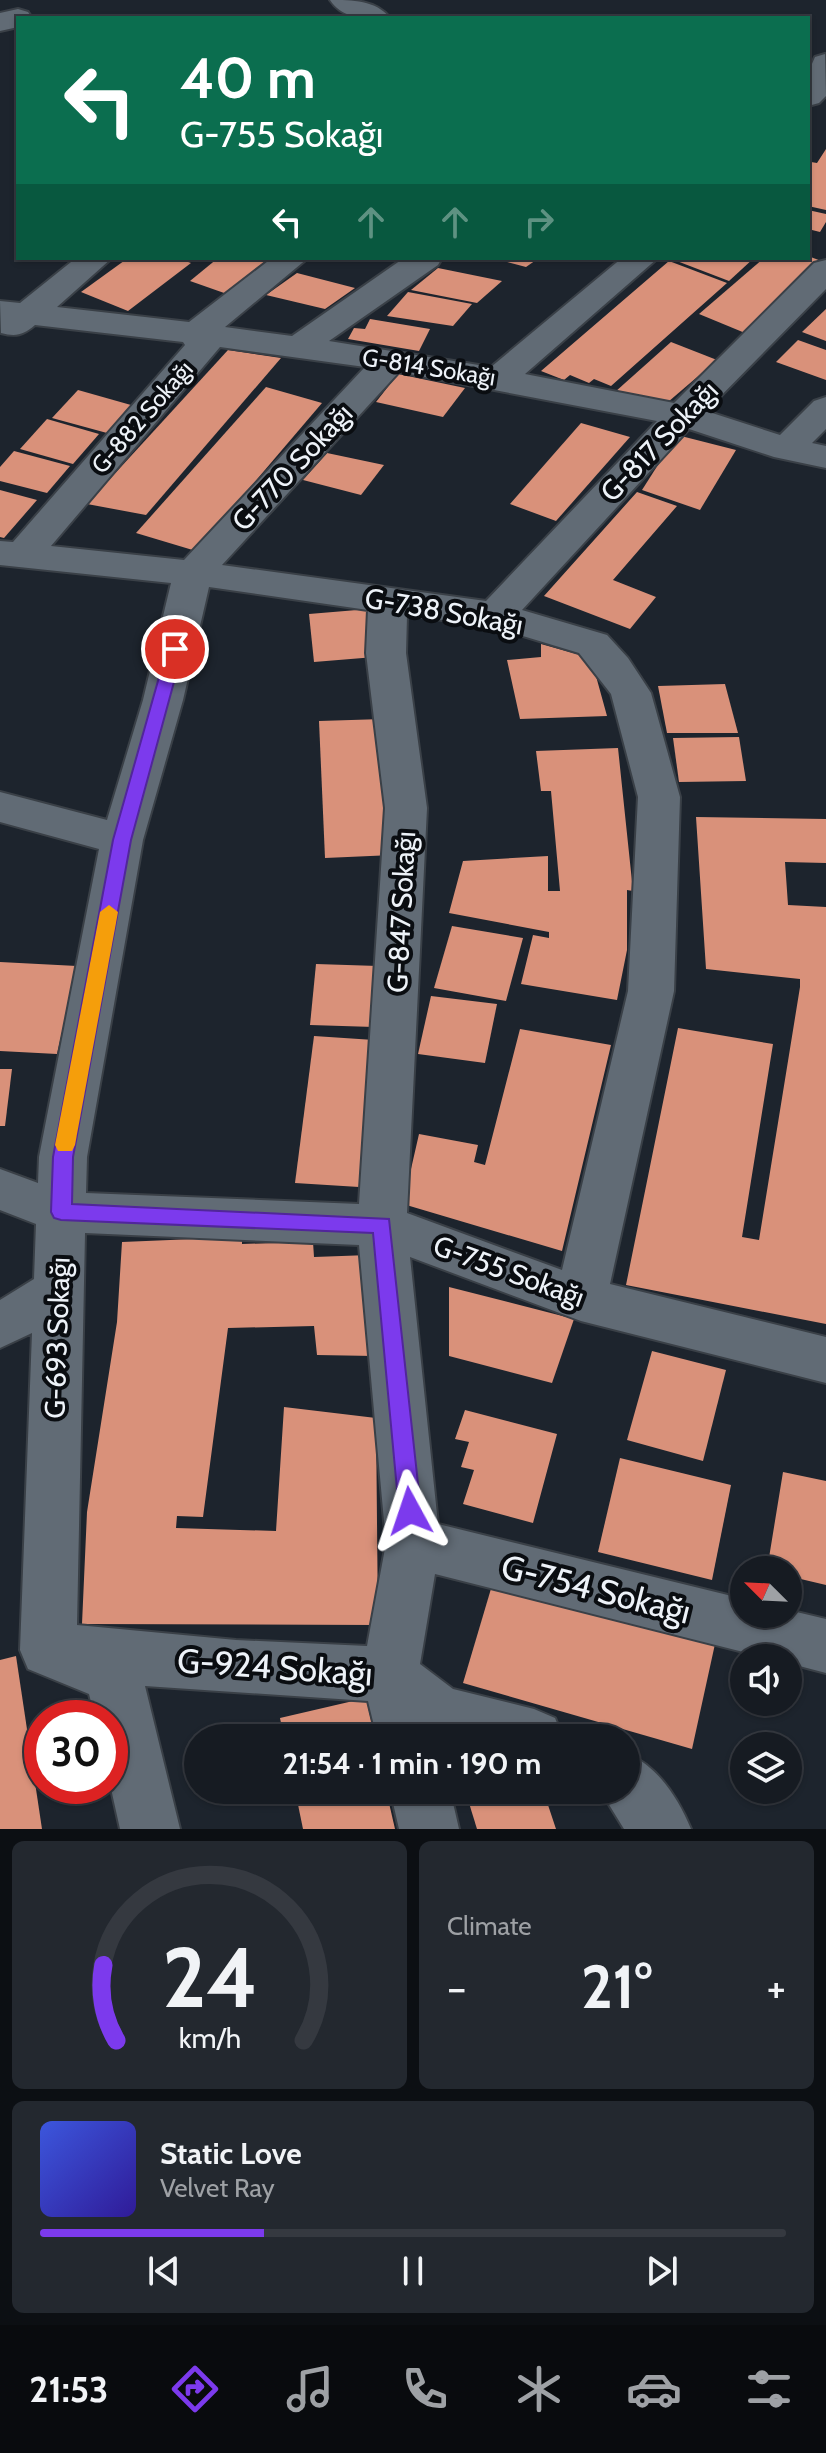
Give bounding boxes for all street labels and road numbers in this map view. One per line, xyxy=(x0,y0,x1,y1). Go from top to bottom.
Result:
street label: G-814 Sokağı xyxy=(360,342,498,392)
street label: G-882 Sokağı xyxy=(85,355,199,479)
street label: G-817 Sokağı xyxy=(593,374,725,508)
street label: G-770 Sokağı xyxy=(225,396,359,538)
street label: G-738 Sokağı xyxy=(362,580,526,642)
street label: G-847 Sokağı xyxy=(380,830,422,994)
street label: G-755 Sokağı xyxy=(429,1228,589,1314)
street label: G-693 Sokağı xyxy=(37,1257,77,1419)
street label: G-754 Sokağı xyxy=(497,1545,695,1633)
street label: G-924 Sokağı xyxy=(176,1639,374,1695)

